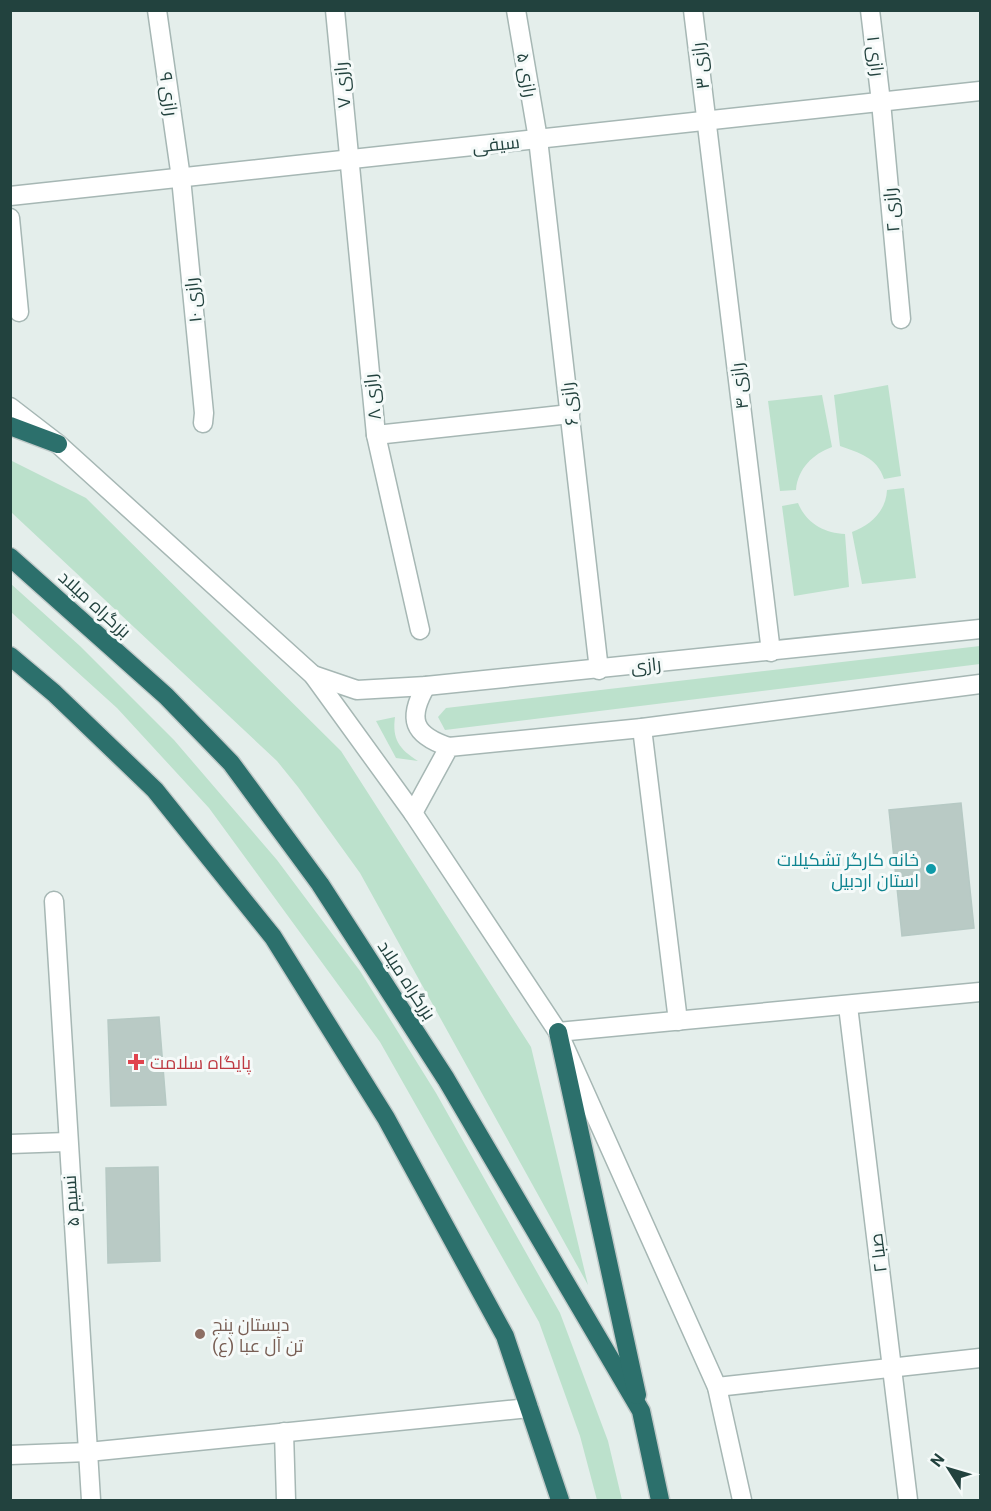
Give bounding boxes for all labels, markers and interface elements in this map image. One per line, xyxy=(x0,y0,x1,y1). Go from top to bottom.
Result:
street label: رازی ۱ xyxy=(862,35,889,77)
street label: رازی ۳ xyxy=(687,41,714,91)
street label: رازی ۵ xyxy=(512,51,541,99)
street label: رازی ۷ xyxy=(330,61,355,109)
street label: رازی ۹ xyxy=(155,71,182,118)
street label: سیفی xyxy=(471,131,521,158)
street label: رازی ۲ xyxy=(879,187,904,233)
street label: رازی ۱۰ xyxy=(180,276,207,323)
street label: رازی ۴ xyxy=(726,361,753,411)
street label: رازی ۸ xyxy=(359,373,386,421)
street label: رازی ۶ xyxy=(556,381,583,427)
street label: بزرگراه میلاد xyxy=(54,566,135,643)
street label: رازی xyxy=(630,653,662,678)
place label: خانه کارگر تشکیلات استان اردبیل xyxy=(777,849,919,892)
marker: خانه کارگر تشکیلات استان اردبیل xyxy=(924,862,938,876)
street label: بزرگراه میلاد xyxy=(373,937,440,1024)
place label: پایگاه سلامت xyxy=(150,1052,251,1075)
marker: پایگاه سلامت xyxy=(127,1053,145,1071)
street label: نسیم ۵ xyxy=(59,1174,85,1228)
street label: صبا ۲ xyxy=(865,1232,891,1274)
place label: دبستان پنج تن آل عبا (ع) xyxy=(212,1314,303,1358)
marker: دبستان پنج تن آل عبا (ع) xyxy=(193,1327,207,1341)
north arrow xyxy=(919,1439,979,1499)
text: N xyxy=(926,1450,948,1471)

